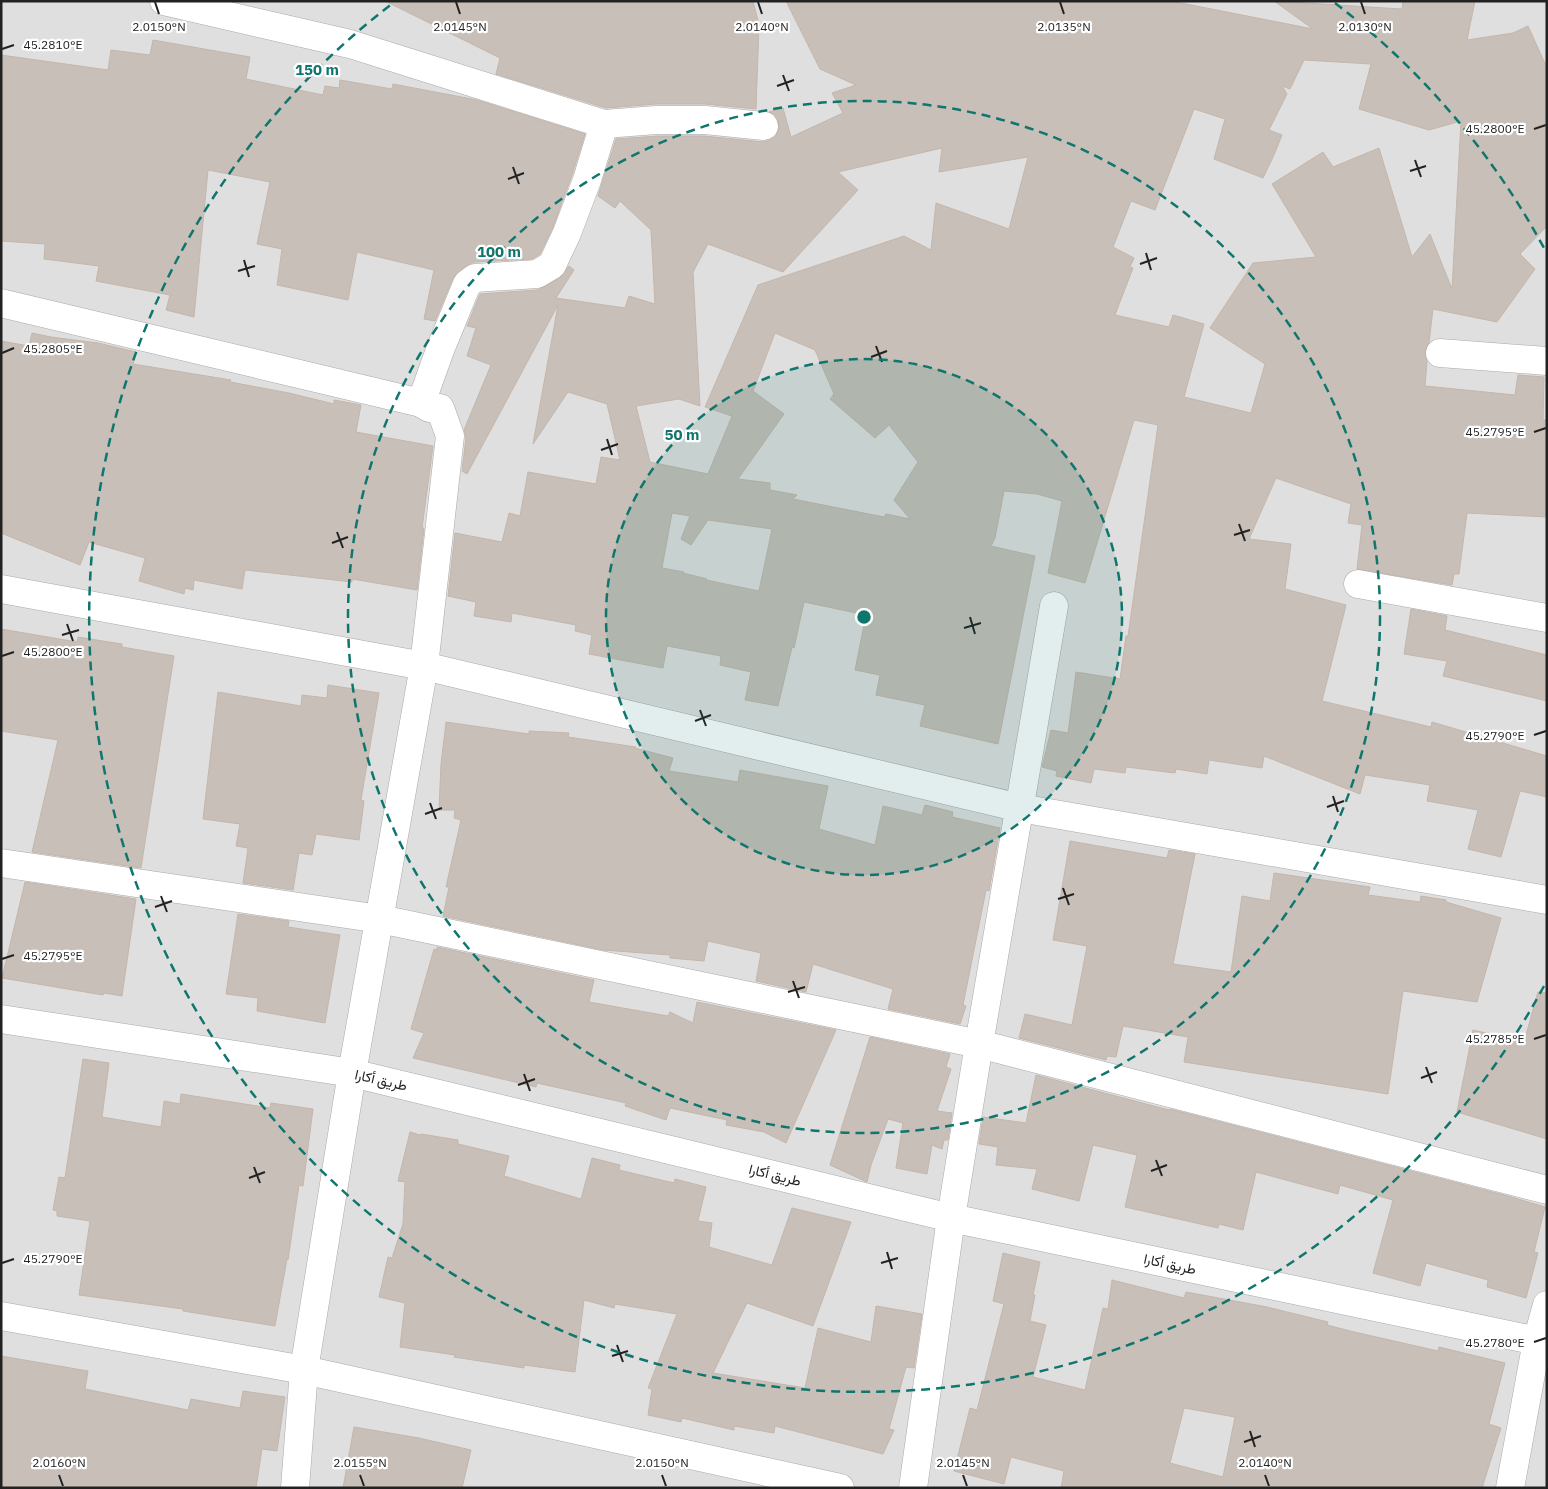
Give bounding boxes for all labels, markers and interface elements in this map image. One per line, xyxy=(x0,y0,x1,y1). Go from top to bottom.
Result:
text: 2.0150°N xyxy=(132,19,186,34)
text: 2.0145°N xyxy=(433,19,487,34)
text: 2.0140°N xyxy=(735,19,789,34)
text: 2.0135°N xyxy=(1037,19,1091,34)
text: 2.0130°N xyxy=(1338,19,1392,34)
text: 45.2810°E xyxy=(23,37,83,52)
text: 150 m xyxy=(295,60,339,79)
text: 45.2800°E xyxy=(1465,121,1525,136)
text: 100 m xyxy=(477,242,521,261)
text: 45.2805°E xyxy=(23,341,83,356)
text: 45.2795°E xyxy=(1465,424,1525,439)
text: 50 m xyxy=(665,425,699,444)
centre of rings xyxy=(855,608,873,626)
text: 45.2800°E xyxy=(23,644,83,659)
text: 45.2790°E xyxy=(1465,728,1525,743)
text: 45.2795°E xyxy=(23,948,83,963)
text: 45.2785°E xyxy=(1465,1031,1525,1046)
street label: طريق أكارا xyxy=(353,1065,409,1095)
street label: طريق أكارا xyxy=(747,1160,803,1190)
street label: طريق أكارا xyxy=(1142,1250,1198,1278)
text: 45.2790°E xyxy=(23,1251,83,1266)
text: 45.2780°E xyxy=(1465,1335,1525,1350)
text: 2.0160°N xyxy=(32,1455,86,1470)
text: 2.0155°N xyxy=(333,1455,387,1470)
text: 2.0150°N xyxy=(635,1455,689,1470)
text: 2.0145°N xyxy=(936,1455,990,1470)
text: 2.0140°N xyxy=(1238,1455,1292,1470)

